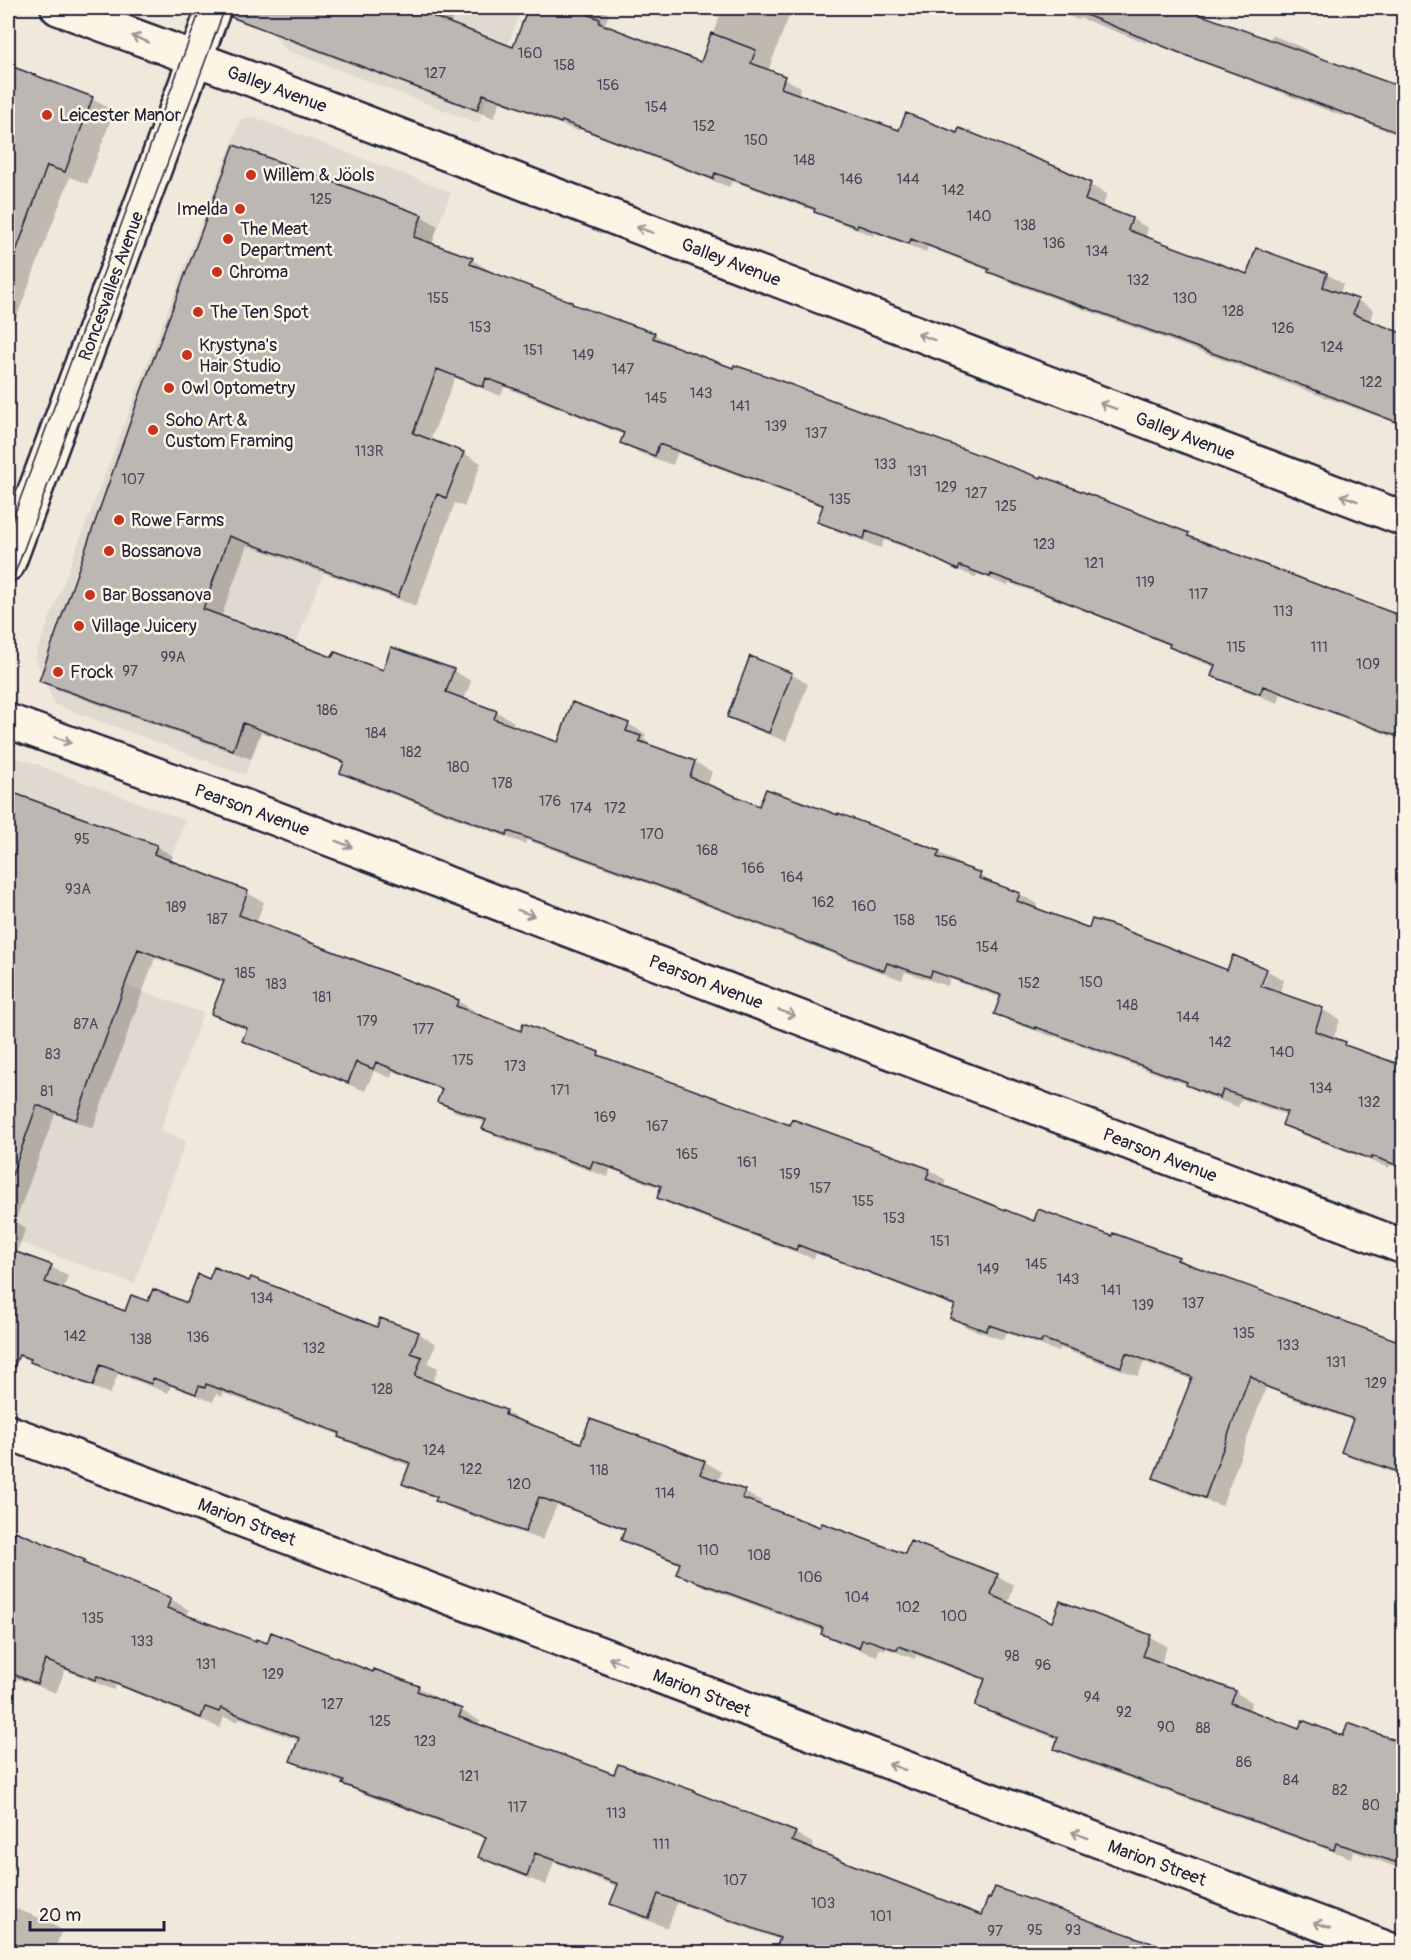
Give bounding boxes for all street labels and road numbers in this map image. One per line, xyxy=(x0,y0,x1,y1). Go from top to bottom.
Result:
street label: Galley Avenue xyxy=(224,61,330,118)
street label: Roncesvalles Avenue xyxy=(74,208,149,364)
street label: Galley Avenue xyxy=(678,233,784,292)
street label: Galley Avenue xyxy=(1132,407,1238,466)
street label: Pearson Avenue xyxy=(191,779,313,842)
street label: Pearson Avenue xyxy=(645,950,766,1015)
street label: Pearson Avenue xyxy=(1099,1123,1220,1188)
street label: Marion Street xyxy=(194,1493,300,1552)
street label: Marion Street xyxy=(649,1664,755,1723)
street label: Marion Street xyxy=(1104,1835,1210,1892)

